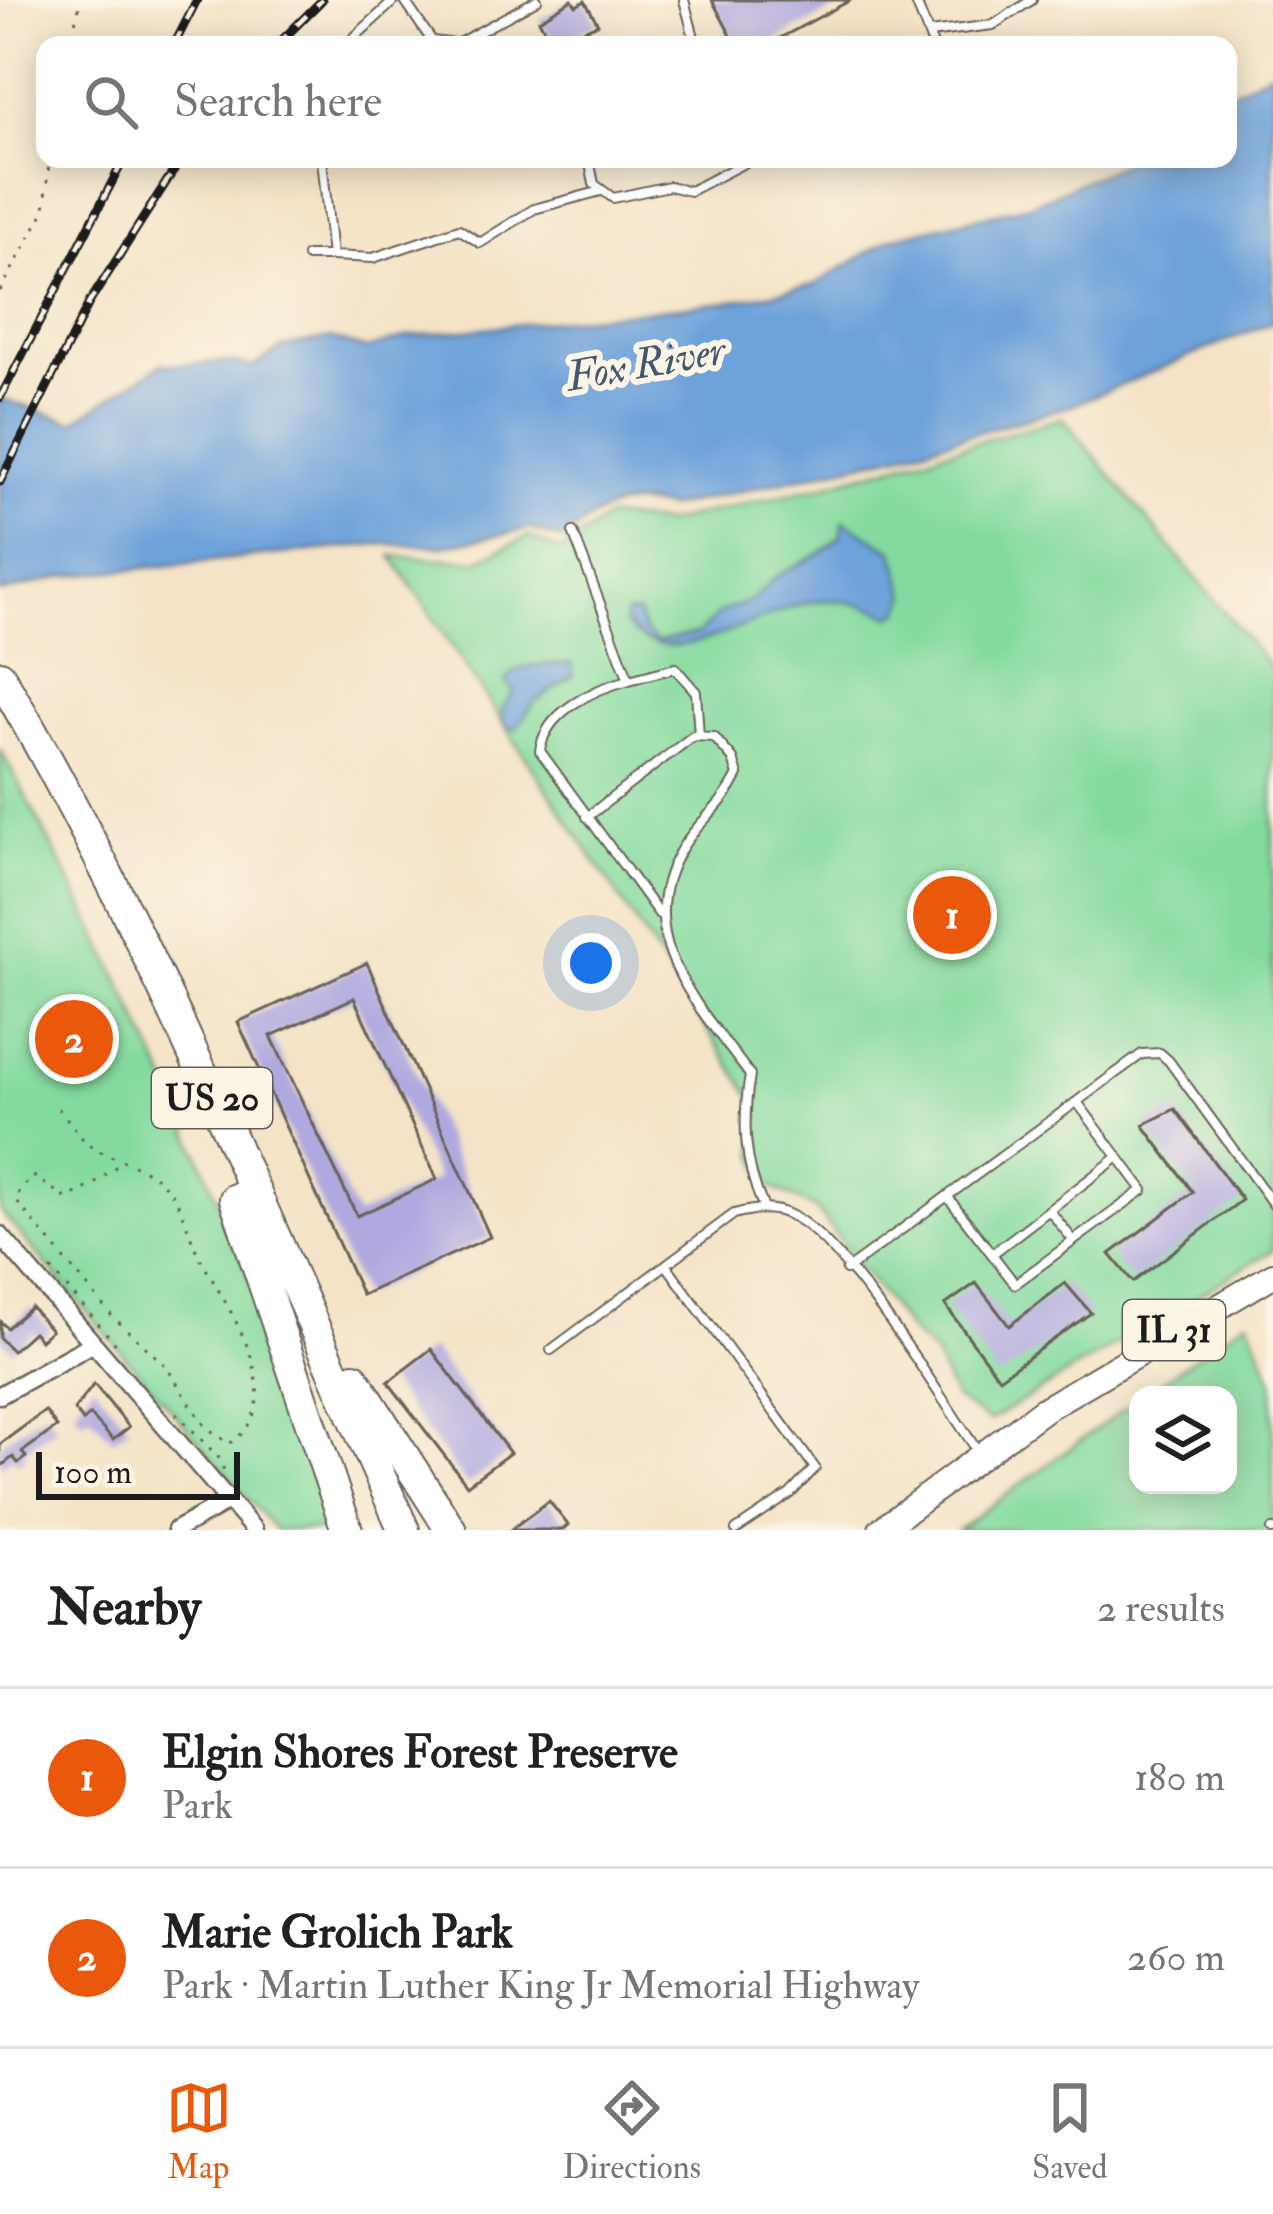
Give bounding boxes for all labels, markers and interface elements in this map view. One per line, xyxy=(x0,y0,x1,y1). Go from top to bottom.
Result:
search box xyxy=(36,36,1237,168)
icon: search xyxy=(78,69,144,135)
text: Search here xyxy=(174,74,382,130)
water label: Fox River xyxy=(561,324,732,404)
pin: 1 xyxy=(913,870,991,960)
your location xyxy=(561,933,621,993)
pin: 2 xyxy=(35,994,113,1084)
road number: US 20 xyxy=(152,1068,272,1128)
road number: IL 31 xyxy=(1123,1300,1225,1360)
map controls xyxy=(1129,1386,1237,1494)
button: layers xyxy=(1129,1386,1237,1494)
scale bar xyxy=(36,1446,240,1499)
text: 100 m xyxy=(54,1452,132,1493)
text: Nearby xyxy=(48,1576,201,1640)
text: 2 results xyxy=(1097,1584,1225,1633)
text: Elgin Shores Forest Preserve xyxy=(162,1725,678,1781)
text: 1 xyxy=(80,1753,94,1802)
text: 180 m xyxy=(1134,1753,1225,1802)
text: Park xyxy=(162,1781,233,1830)
text: Marie Grolich Park xyxy=(162,1905,513,1961)
text: 2 xyxy=(77,1933,97,1982)
text: 260 m xyxy=(1127,1933,1225,1982)
text: Park · Martin Luther King Jr Memorial Highway xyxy=(162,1961,919,2010)
tab: Map xyxy=(166,2075,232,2188)
tab: Directions xyxy=(563,2075,701,2188)
tab: Saved xyxy=(1032,2075,1107,2188)

